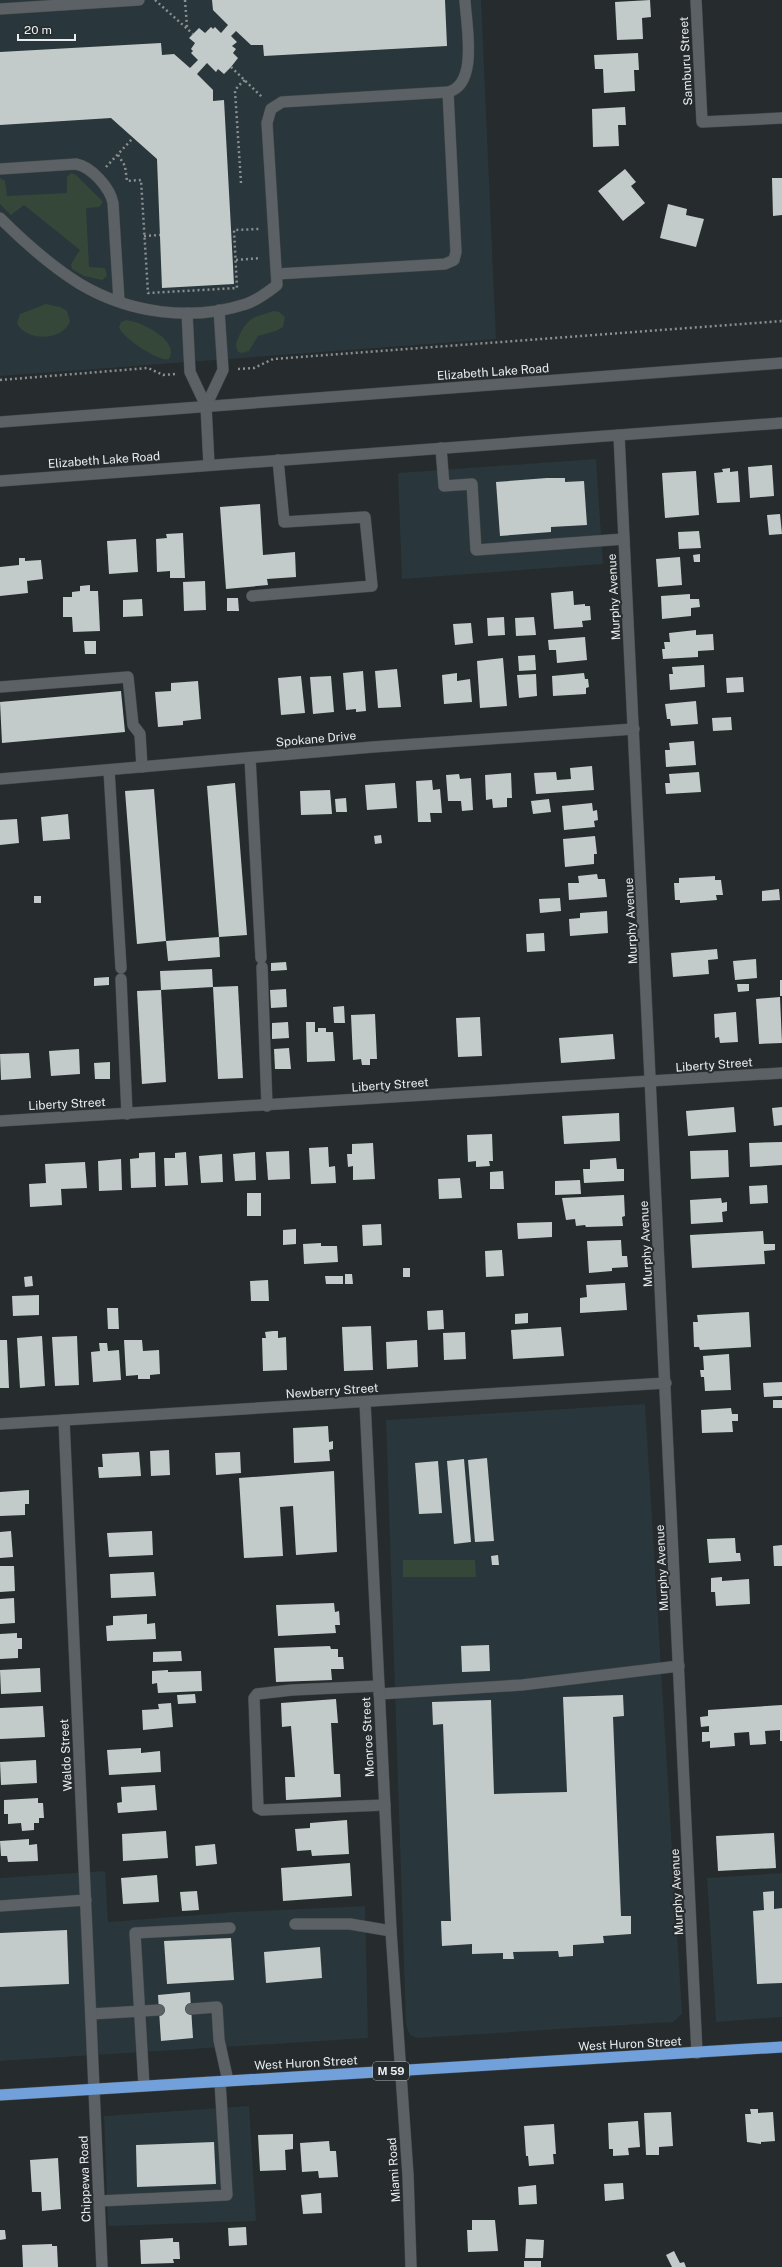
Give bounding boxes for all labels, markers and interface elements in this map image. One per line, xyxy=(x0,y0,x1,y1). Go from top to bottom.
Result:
scale bar xyxy=(18,16,75,42)
street label: Samburu Street xyxy=(677,16,695,106)
text: 20 m xyxy=(24,23,52,37)
street label: Elizabeth Lake Road xyxy=(436,361,550,383)
street label: Elizabeth Lake Road xyxy=(47,449,161,471)
street label: Murphy Avenue xyxy=(605,553,623,641)
street label: Spokane Drive xyxy=(275,729,357,749)
street label: Murphy Avenue xyxy=(622,877,640,965)
street label: Liberty Street xyxy=(675,1055,753,1075)
street label: Liberty Street xyxy=(351,1075,429,1095)
street label: Liberty Street xyxy=(28,1095,106,1113)
street label: Murphy Avenue xyxy=(637,1200,655,1288)
street label: Newberry Street xyxy=(285,1381,379,1401)
street label: Murphy Avenue xyxy=(653,1524,671,1612)
street label: Monroe Street xyxy=(359,1696,377,1777)
street label: Waldo Street xyxy=(57,1718,75,1792)
street label: Murphy Avenue xyxy=(668,1848,686,1936)
street label: West Huron Street xyxy=(578,2034,682,2054)
street label: West Huron Street xyxy=(254,2053,358,2073)
road number: M 59 xyxy=(373,2062,409,2080)
street label: Chippewa Road xyxy=(76,2136,94,2222)
street label: Miami Road xyxy=(385,2137,403,2203)

